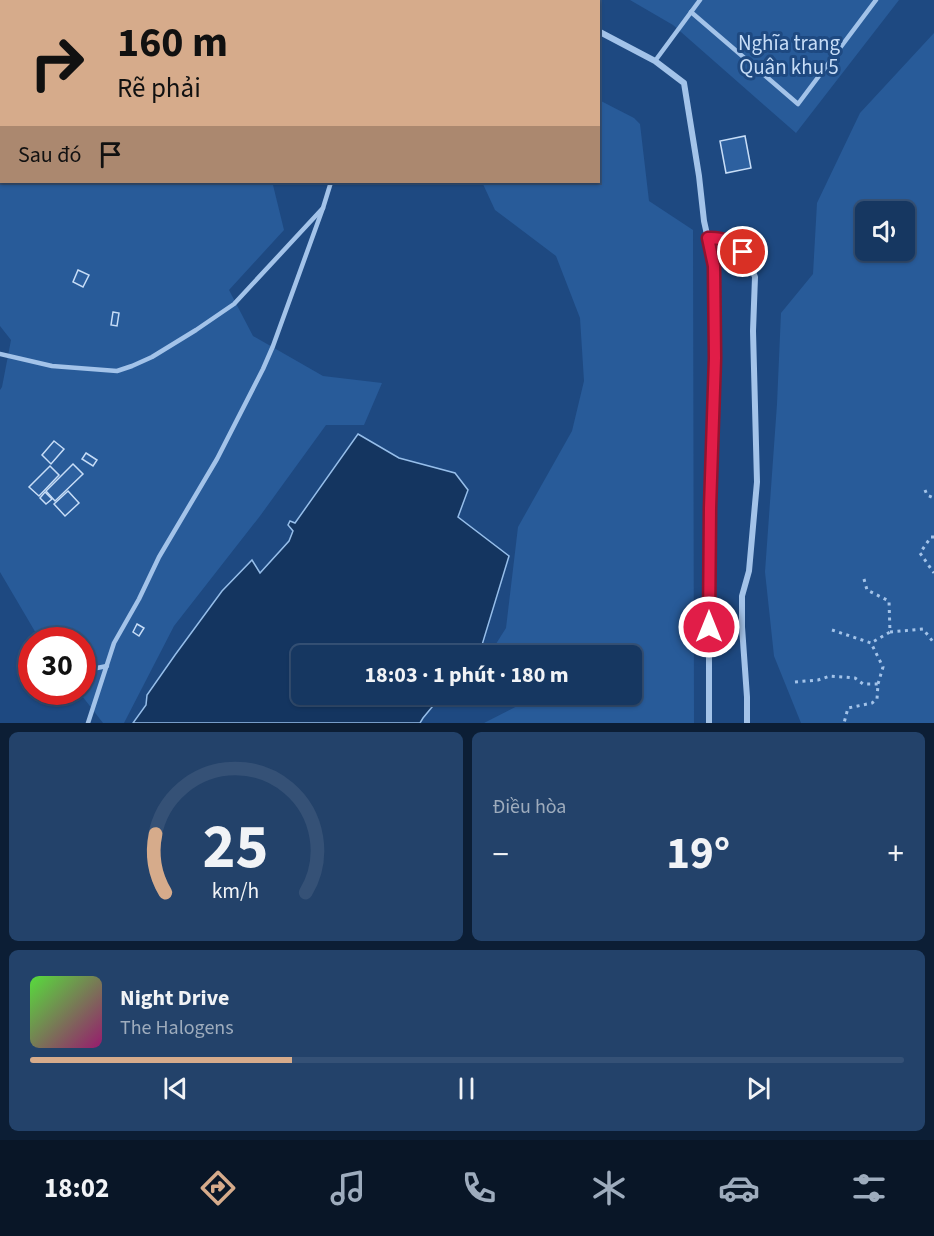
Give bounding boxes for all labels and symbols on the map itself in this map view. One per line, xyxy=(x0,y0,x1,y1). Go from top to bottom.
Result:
park label: Nghĩa trang Quân khu 5 xyxy=(738,28,840,82)
pin xyxy=(717,226,768,277)
position arrow xyxy=(677,595,741,659)
speed limit sign: 30 xyxy=(18,627,96,705)

